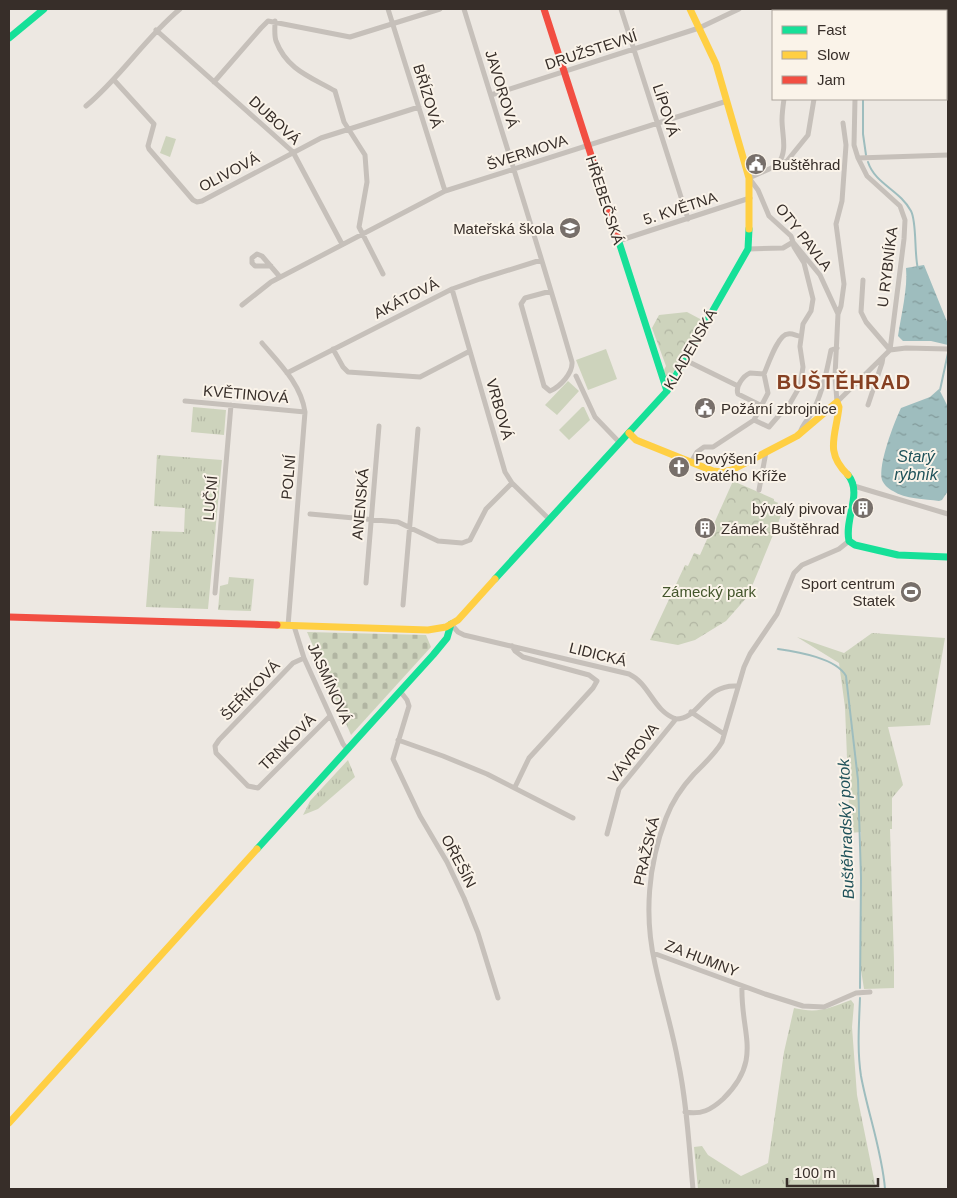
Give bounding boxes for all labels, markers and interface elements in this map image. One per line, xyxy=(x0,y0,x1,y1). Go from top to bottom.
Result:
legend xyxy=(772,10,947,100)
text: Fast xyxy=(817,21,847,38)
street label: DRUŽSTEVNÍ xyxy=(543,27,640,73)
text: Slow xyxy=(817,46,850,63)
street label: JAVOROVÁ xyxy=(482,48,522,130)
street label: BŘÍZOVÁ xyxy=(410,62,446,130)
text: Jam xyxy=(817,71,845,88)
street label: LÍPOVÁ xyxy=(650,82,682,138)
street label: DUBOVÁ xyxy=(246,92,304,148)
street label: ŠVERMOVA xyxy=(484,131,570,173)
street label: OLIVOVÁ xyxy=(196,149,262,195)
public building icon: Buštěhrad xyxy=(744,152,768,176)
street label: HŘEBEČSKÁ xyxy=(583,153,627,247)
place label: Buštěhrad xyxy=(772,156,840,173)
street label: 5. KVĚTNA xyxy=(641,188,719,228)
street label: OTY PAVLA xyxy=(772,200,836,274)
school or university icon: Mateřská škola xyxy=(558,216,582,240)
place label: Mateřská škola xyxy=(453,220,555,237)
street label: U RYBNÍKA xyxy=(874,226,900,308)
street label: AKÁTOVÁ xyxy=(371,274,441,322)
street label: KLADENSKÁ xyxy=(660,306,720,392)
district label: BUŠTĚHRAD xyxy=(777,370,911,393)
street label: VRBOVÁ xyxy=(483,377,517,441)
street label: KVĚTINOVÁ xyxy=(202,382,290,406)
public building icon: Požární zbrojnice xyxy=(693,396,717,420)
place label: Požární zbrojnice xyxy=(721,400,837,417)
water label: Starý rybník xyxy=(894,448,939,483)
place label: Povýšení svatého Kříže xyxy=(695,450,787,484)
street label: POLNÍ xyxy=(278,453,299,500)
church icon: Povýšení svatého Kříže xyxy=(667,455,691,479)
street label: ANENSKÁ xyxy=(348,468,372,540)
street label: LUČNÍ xyxy=(200,474,221,521)
building icon: bývalý pivovar xyxy=(851,496,875,520)
place label: bývalý pivovar xyxy=(752,500,847,517)
building icon: Zámek Buštěhrad xyxy=(693,516,717,540)
place label: Zámek Buštěhrad xyxy=(721,520,839,537)
place label: Sport centrum Statek xyxy=(801,575,895,609)
sports icon: Sport centrum Statek xyxy=(899,580,923,604)
park label: Zámecký park xyxy=(662,583,757,600)
street label: LIDICKÁ xyxy=(568,639,628,669)
street label: JASMÍNOVÁ xyxy=(305,640,355,726)
street label: ŠEŘÍKOVÁ xyxy=(217,657,283,723)
street label: TRNKOVÁ xyxy=(255,710,319,774)
street label: VÁVROVA xyxy=(604,720,662,786)
water label: Buštěhradský potok xyxy=(835,757,857,900)
street label: PRAŽSKÁ xyxy=(630,815,662,887)
street label: OŘEŠÍN xyxy=(438,832,480,890)
street label: ZA HUMNY xyxy=(663,936,741,980)
scale bar xyxy=(787,1156,878,1188)
text: 100 m xyxy=(794,1164,836,1181)

